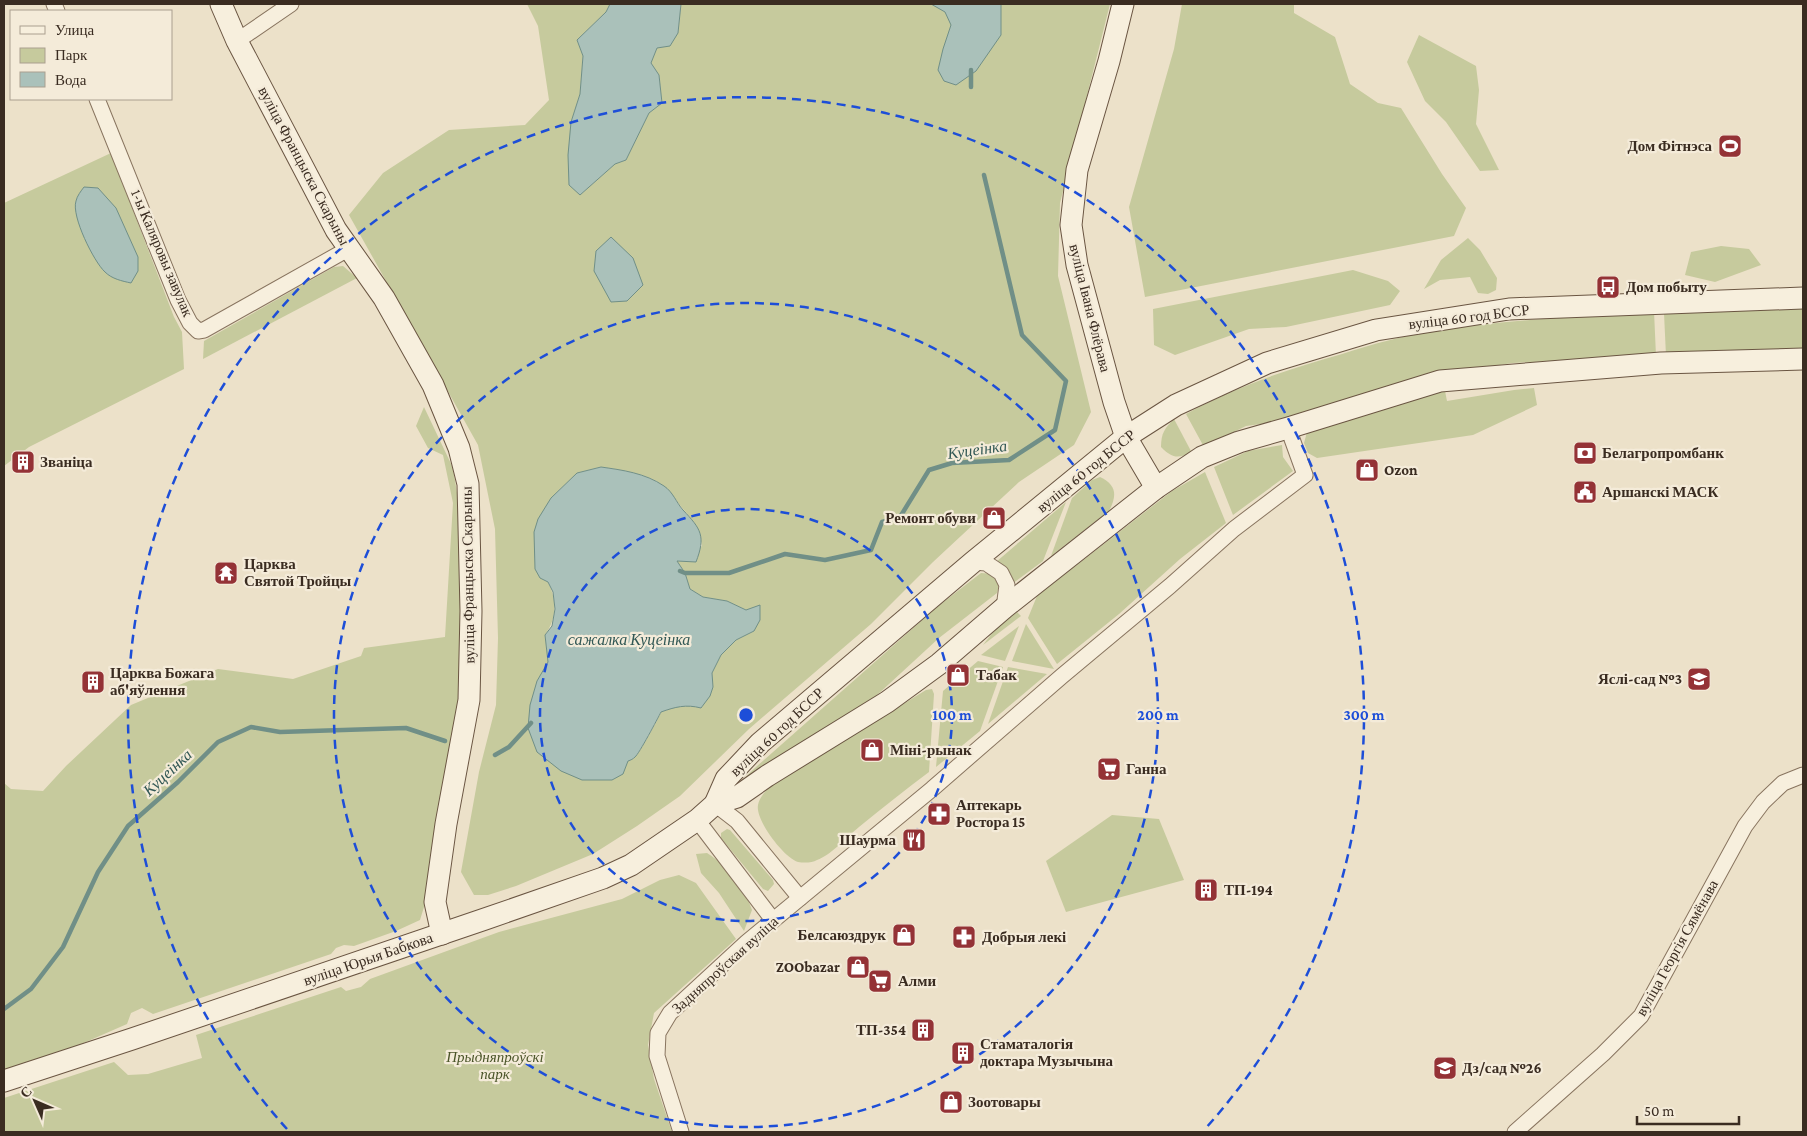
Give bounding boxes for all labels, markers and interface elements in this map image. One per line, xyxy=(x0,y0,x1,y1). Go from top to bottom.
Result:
legend xyxy=(10,10,172,100)
text: Улица xyxy=(55,22,94,38)
text: Парк xyxy=(55,47,88,63)
text: Вода xyxy=(55,72,87,88)
street label: вуліца Францыска Скарыны xyxy=(255,84,353,248)
sports icon: Дом Фітнэса xyxy=(1717,133,1743,159)
place label: Дом Фітнэса xyxy=(1627,138,1712,154)
street label: 1-ы Каляровы завулак xyxy=(128,187,196,320)
street label: вуліца Івана Флёрава xyxy=(1066,242,1114,374)
bus stop icon: Дом побыту xyxy=(1595,274,1621,300)
place label: Дом побыту xyxy=(1626,279,1707,295)
street label: вуліца 60 год БССР xyxy=(1408,302,1530,332)
street label: вуліца 60 год БССР xyxy=(1034,427,1138,515)
water label: Куцеінка xyxy=(945,437,1008,463)
bank icon: Белагропромбанк xyxy=(1572,440,1598,466)
place label: Белагропромбанк xyxy=(1602,445,1724,461)
building icon: Званіца xyxy=(10,449,36,475)
place label: Званіца xyxy=(40,454,93,470)
shop icon: Ozon xyxy=(1354,457,1380,483)
place label: Ozon xyxy=(1384,462,1418,478)
public building icon: Аршанскі МАСК xyxy=(1572,479,1598,505)
place label: Аршанскі МАСК xyxy=(1602,484,1718,500)
street label: вуліца Францыска Скарыны xyxy=(458,486,478,664)
shop icon: Ремонт обуви xyxy=(981,505,1007,531)
place label: Ремонт обуви xyxy=(885,510,976,526)
place label: Царква Святой Тройцы xyxy=(244,556,352,589)
temple icon: Царква Святой Тройцы xyxy=(213,560,239,586)
water label: сажалка Куцеінка xyxy=(568,631,690,649)
shop icon: Табак xyxy=(945,662,971,688)
place label: Царква Божага аб'яўлення xyxy=(110,665,215,698)
school or university icon: Яслі-сад №3 xyxy=(1686,666,1712,692)
place label: Табак xyxy=(976,667,1017,683)
building icon: Царква Божага аб'яўлення xyxy=(80,669,106,695)
place label: Яслі-сад №3 xyxy=(1598,671,1682,687)
street label: вуліца 60 год БССР xyxy=(727,685,827,779)
centre of rings xyxy=(737,706,755,724)
text: 100 m xyxy=(932,707,972,723)
text: 200 m xyxy=(1137,707,1179,723)
text: 300 m xyxy=(1343,707,1385,723)
shop icon: Міні-рынак xyxy=(859,737,885,763)
place label: Міні-рынак xyxy=(890,742,972,758)
water label: Куцеінка xyxy=(139,746,196,800)
supermarket icon: Ганна xyxy=(1096,756,1122,782)
place label: Ганна xyxy=(1126,761,1167,777)
place label: Аптекарь Ростора 15 xyxy=(956,797,1025,830)
pharmacy icon: Аптекарь Ростора 15 xyxy=(926,801,952,827)
restaurant icon: Шаурма xyxy=(901,827,927,853)
place label: Шаурма xyxy=(840,832,896,848)
building icon: ТП-194 xyxy=(1193,877,1219,903)
street label: вуліца Георгія Сямёнава xyxy=(1633,877,1721,1019)
place label: ТП-194 xyxy=(1224,882,1273,898)
street label: Задняпроўская вуліца xyxy=(669,913,782,1017)
shop icon: Белсаюздрук xyxy=(891,922,917,948)
pharmacy icon: Добрыя лекі xyxy=(951,924,977,950)
place label: Белсаюздрук xyxy=(798,927,886,943)
street label: вуліца Юрыя Бабкова xyxy=(301,929,435,989)
place label: Добрыя лекі xyxy=(982,929,1066,945)
shop icon: ZOObazar xyxy=(845,954,871,980)
place label: ZOObazar xyxy=(776,959,840,975)
supermarket icon: Алми xyxy=(867,968,893,994)
place label: Алми xyxy=(898,973,936,989)
building icon: ТП-354 xyxy=(910,1017,936,1043)
place label: ТП-354 xyxy=(856,1022,906,1038)
place label: Стаматалогія доктара Музычына xyxy=(980,1036,1114,1069)
building icon: Стаматалогія доктара Музычына xyxy=(950,1040,976,1066)
park label: Прыдняпроўскі парк xyxy=(445,1049,544,1082)
school or university icon: Дз/сад №26 xyxy=(1432,1055,1458,1081)
place label: Дз/сад №26 xyxy=(1462,1060,1542,1076)
north arrow xyxy=(10,1076,60,1126)
text: С xyxy=(17,1083,35,1101)
shop icon: Зоотовары xyxy=(938,1089,964,1115)
place label: Зоотовары xyxy=(968,1094,1041,1110)
scale bar xyxy=(1637,1094,1740,1126)
text: 50 m xyxy=(1644,1103,1674,1119)

